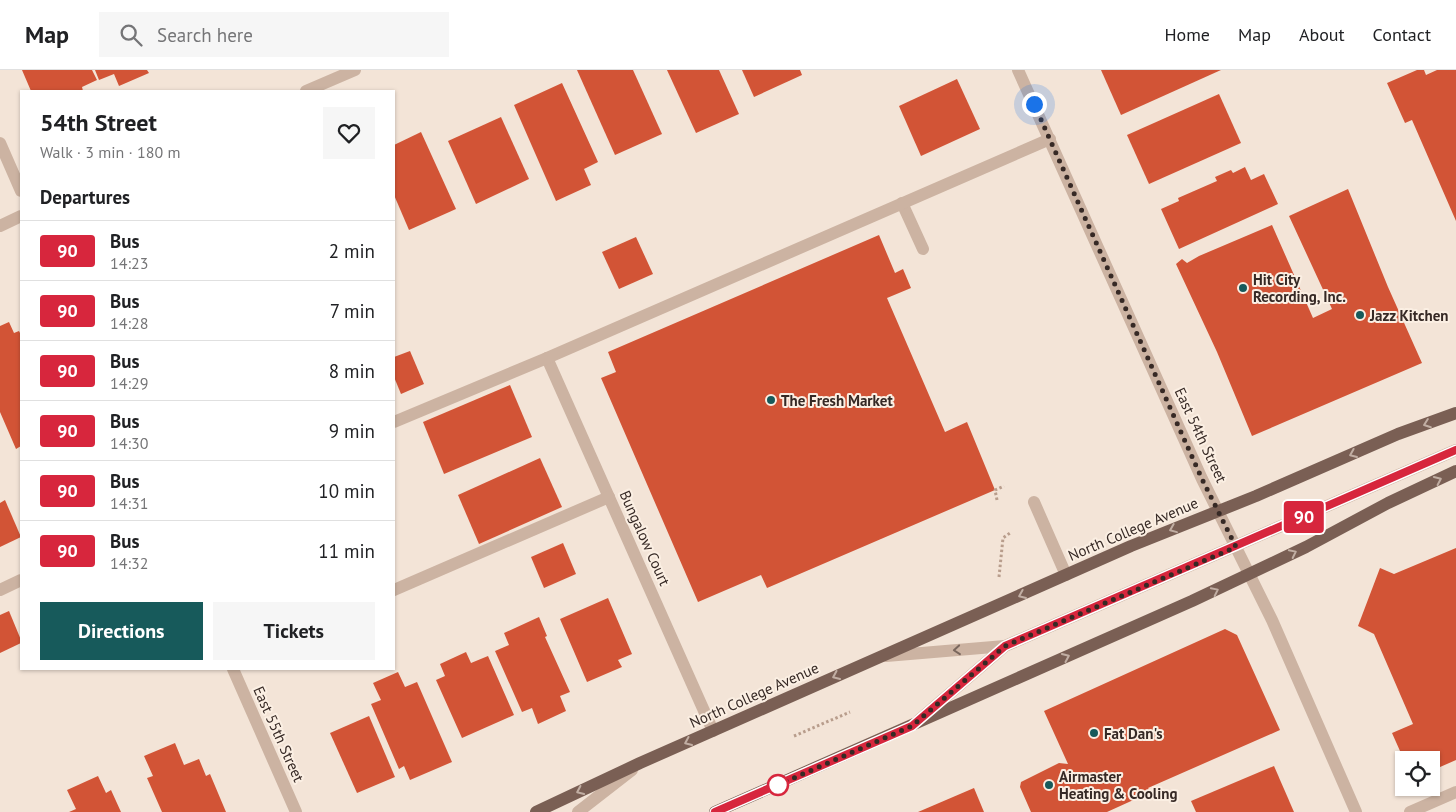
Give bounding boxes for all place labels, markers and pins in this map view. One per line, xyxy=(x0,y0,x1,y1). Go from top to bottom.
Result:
place label: Hit City Recording, Inc. xyxy=(1253,270,1346,306)
marker: Hit City Recording, Inc. xyxy=(1237,282,1249,294)
place label: Jazz Kitchen xyxy=(1369,306,1449,325)
marker: Jazz Kitchen xyxy=(1354,309,1366,321)
place label: The Fresh Market xyxy=(781,391,893,410)
marker: The Fresh Market xyxy=(765,394,777,406)
place label: Fat Dan's xyxy=(1104,724,1162,743)
marker: Fat Dan's xyxy=(1088,727,1100,739)
place label: Airmaster Heating & Cooling xyxy=(1059,767,1178,803)
unlabelled marker xyxy=(767,774,789,796)
marker: Airmaster Heating & Cooling xyxy=(1043,779,1055,791)

